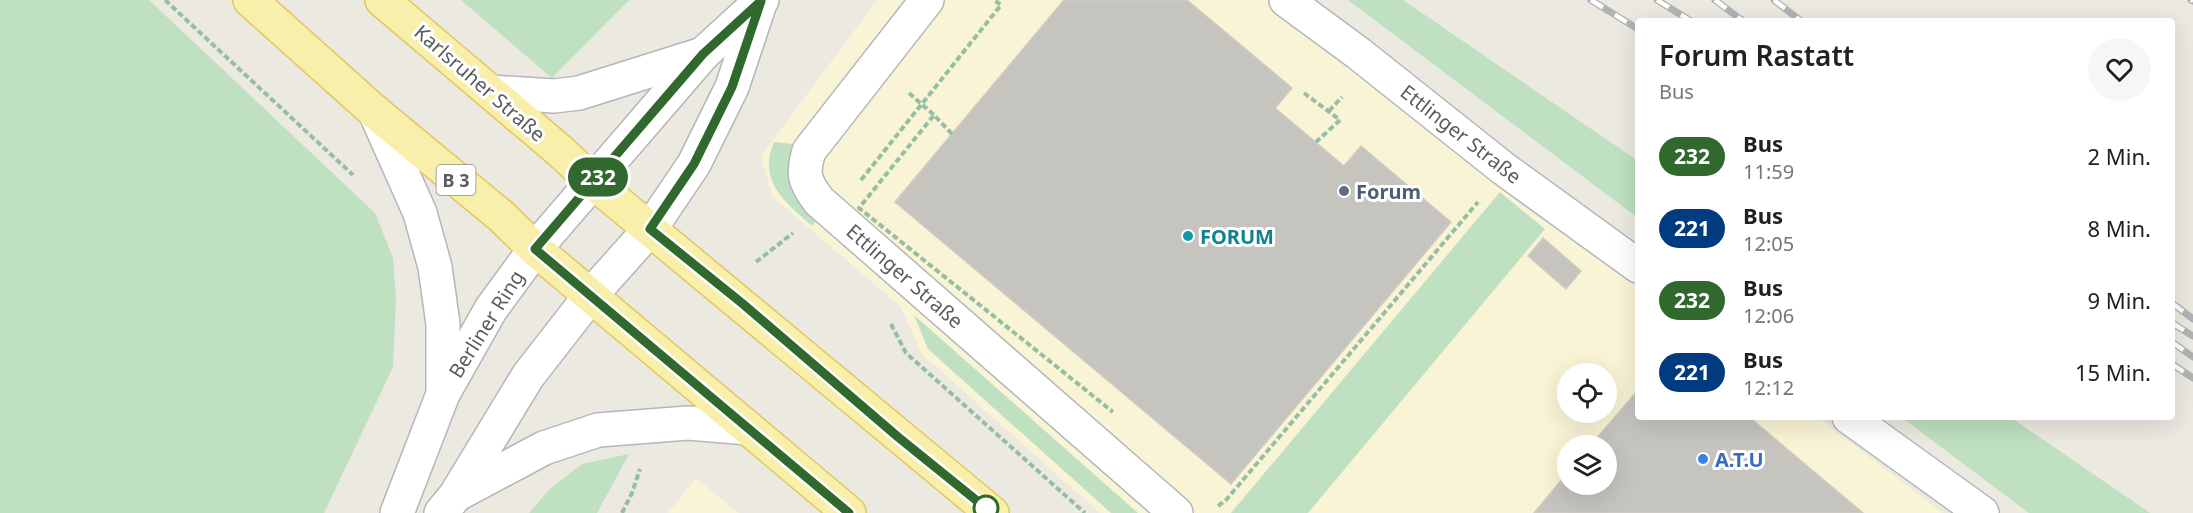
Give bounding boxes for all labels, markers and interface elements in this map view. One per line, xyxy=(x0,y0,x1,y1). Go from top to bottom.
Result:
street label: Karlsruher Straße xyxy=(409,19,551,147)
text: Forum Rastatt xyxy=(1659,36,1854,74)
button: heart xyxy=(2088,38,2151,101)
street label: Ettlinger Straße xyxy=(1395,78,1527,190)
text: Bus xyxy=(1659,78,1694,105)
text: Bus xyxy=(1743,128,1783,158)
text: 2 Min. xyxy=(2088,141,2151,171)
text: 232 xyxy=(1674,142,1710,170)
line badge: 232 xyxy=(564,158,632,196)
text: 11:59 xyxy=(1743,158,1794,185)
text: 232 xyxy=(580,163,616,191)
road number: B 3 xyxy=(436,165,476,195)
place label: Forum xyxy=(1356,178,1421,205)
marker: Forum xyxy=(1337,184,1351,198)
text: Bus xyxy=(1743,200,1783,230)
text: 8 Min. xyxy=(2088,213,2151,243)
text: 221 xyxy=(1674,214,1710,242)
street label: Ettlinger Straße xyxy=(841,218,969,334)
place label: FORUM xyxy=(1200,223,1274,250)
marker: FORUM xyxy=(1181,229,1195,243)
text: 12:05 xyxy=(1743,230,1794,257)
street label: Berliner Ring xyxy=(442,265,530,383)
text: Bus xyxy=(1743,272,1783,302)
text: 9 Min. xyxy=(2088,285,2151,315)
text: 232 xyxy=(1674,286,1710,314)
text: 12:06 xyxy=(1743,302,1794,329)
text: Bus xyxy=(1743,344,1783,374)
text: 15 Min. xyxy=(2075,357,2151,387)
text: 221 xyxy=(1674,358,1710,386)
map controls xyxy=(1557,363,1617,495)
button: locate xyxy=(1557,363,1617,423)
text: 12:12 xyxy=(1743,374,1794,401)
button: layers xyxy=(1557,435,1617,495)
place label: A.T.U xyxy=(1715,446,1764,473)
marker: A.T.U xyxy=(1696,452,1710,466)
unlabelled marker xyxy=(973,495,999,513)

